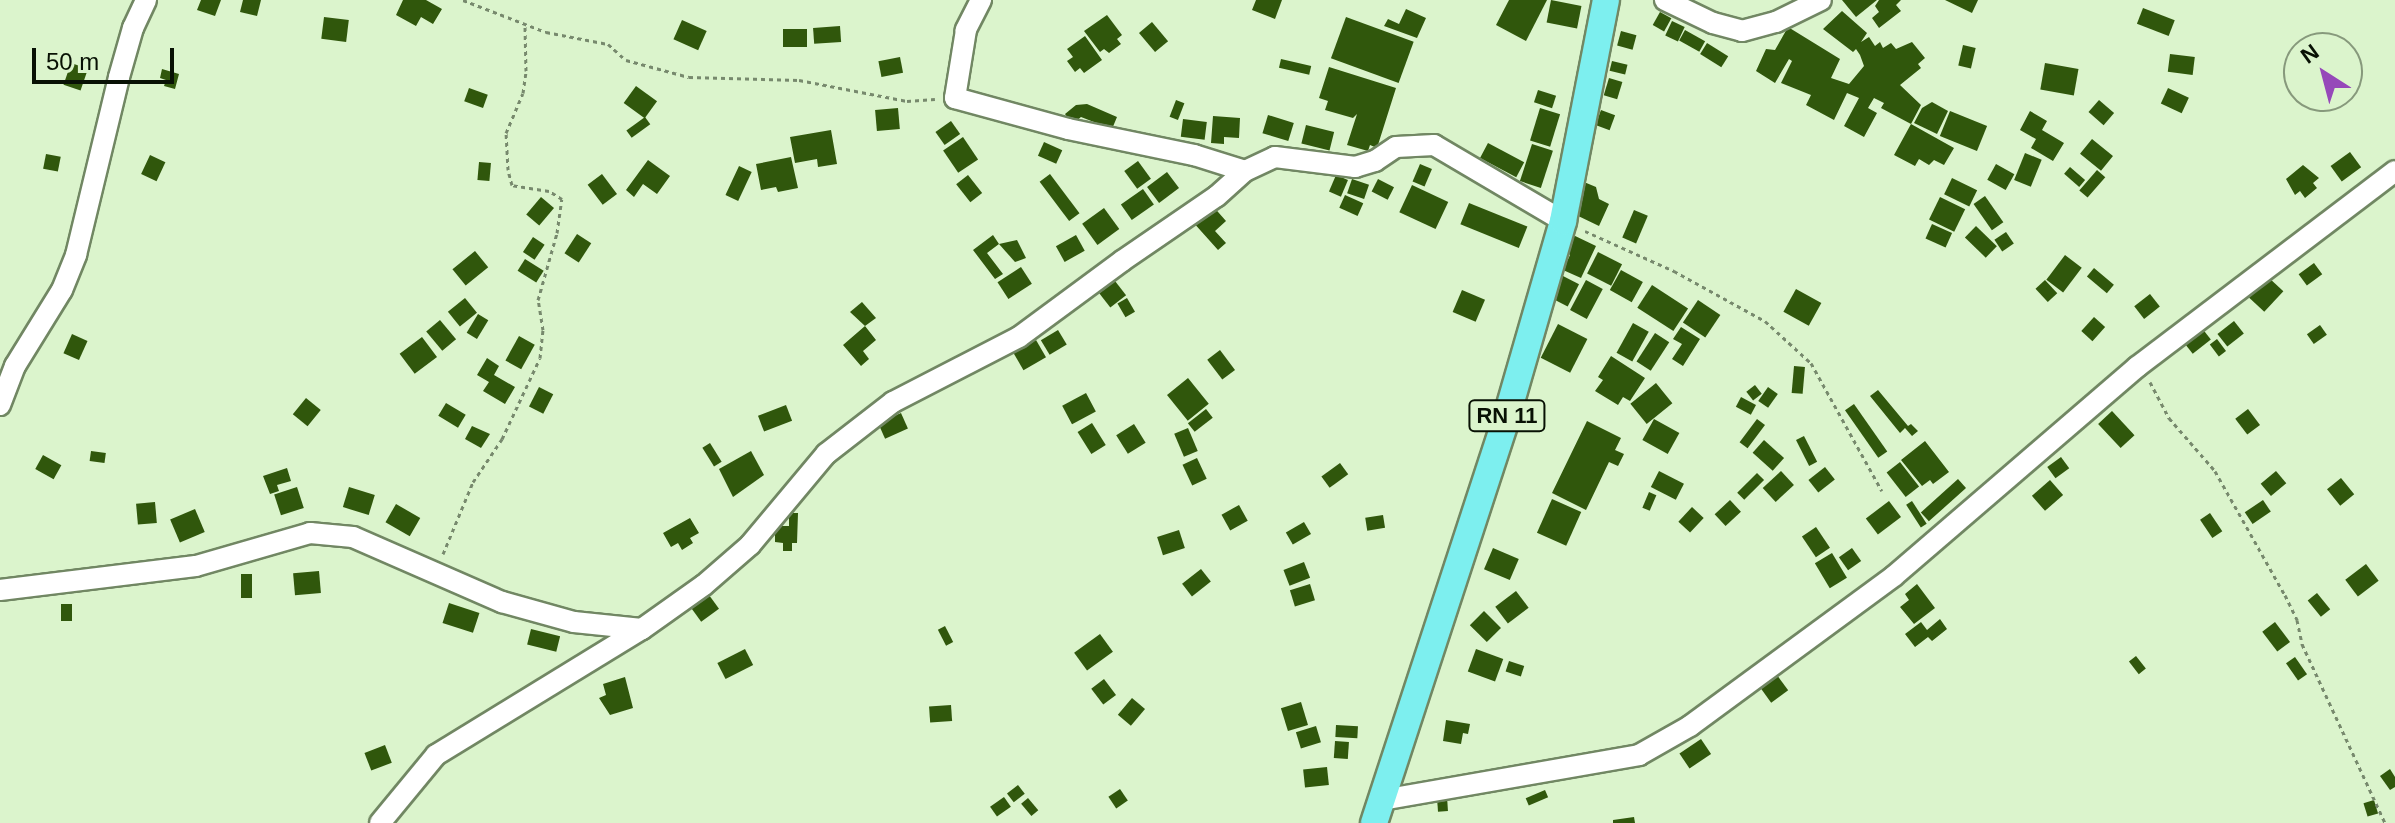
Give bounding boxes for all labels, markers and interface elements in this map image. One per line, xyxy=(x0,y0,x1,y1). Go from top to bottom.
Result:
scale bar xyxy=(36,32,178,82)
north arrow xyxy=(2283,32,2363,112)
text: N xyxy=(2296,39,2324,69)
text: 50 m xyxy=(46,48,99,75)
road number: RN 11 xyxy=(1467,398,1547,434)

